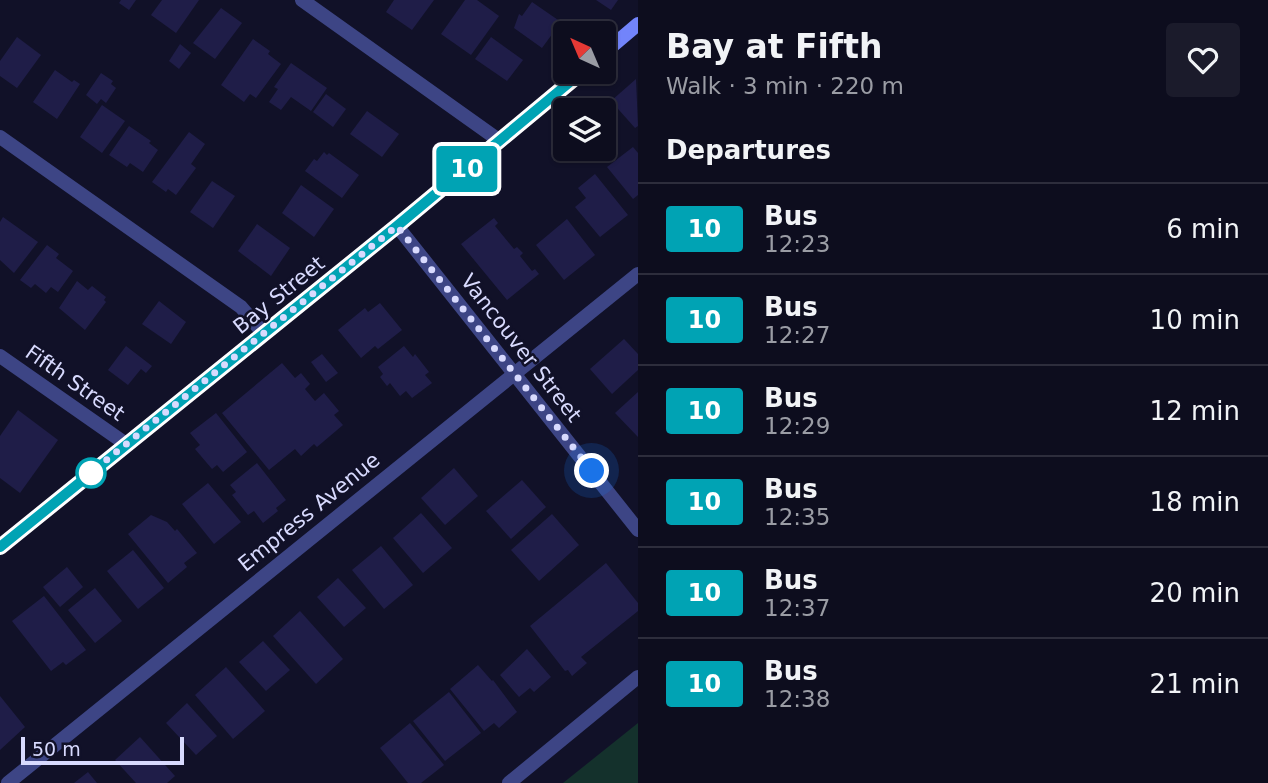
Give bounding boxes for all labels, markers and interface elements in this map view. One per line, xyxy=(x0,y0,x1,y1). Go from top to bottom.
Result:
north arrow xyxy=(553,21,616,84)
map controls xyxy=(553,21,616,161)
button: heart xyxy=(1166,23,1240,97)
text: Bay at Fifth xyxy=(666,27,882,66)
text: Walk · 3 min · 220 m xyxy=(666,73,904,99)
button: layers xyxy=(553,98,616,161)
text: Departures xyxy=(666,135,831,165)
line badge: 10 xyxy=(435,146,498,192)
text: 10 xyxy=(450,155,484,183)
text: Bus xyxy=(764,201,818,231)
text: 6 min xyxy=(1166,214,1240,244)
text: 10 xyxy=(688,215,721,243)
text: 12:23 xyxy=(764,231,830,257)
street label: Bay Street xyxy=(229,251,329,339)
street label: Vancouver Street xyxy=(456,269,586,427)
text: Bus xyxy=(764,292,818,322)
text: 10 min xyxy=(1150,305,1240,335)
text: 10 xyxy=(688,306,721,334)
text: 12:27 xyxy=(764,322,830,348)
street label: Fifth Street xyxy=(21,340,129,426)
text: Bus xyxy=(764,383,818,413)
text: 12 min xyxy=(1150,396,1240,426)
text: 10 xyxy=(688,397,721,425)
text: 12:29 xyxy=(764,413,830,439)
street label: Empress Avenue xyxy=(234,448,384,576)
your location xyxy=(574,453,609,488)
unlabelled marker xyxy=(76,458,106,488)
text: Bus xyxy=(764,474,818,504)
text: 18 min xyxy=(1150,487,1240,517)
text: 10 xyxy=(688,488,721,516)
text: 12:35 xyxy=(764,504,830,530)
text: Bus xyxy=(764,565,818,595)
text: 20 min xyxy=(1150,578,1240,608)
text: 10 xyxy=(688,579,721,607)
text: 12:37 xyxy=(764,595,830,621)
text: Bus xyxy=(764,656,818,686)
text: 21 min xyxy=(1150,669,1240,699)
text: 10 xyxy=(688,670,721,698)
text: 12:38 xyxy=(764,686,830,712)
scale bar xyxy=(21,734,184,766)
text: 50 m xyxy=(32,738,81,760)

